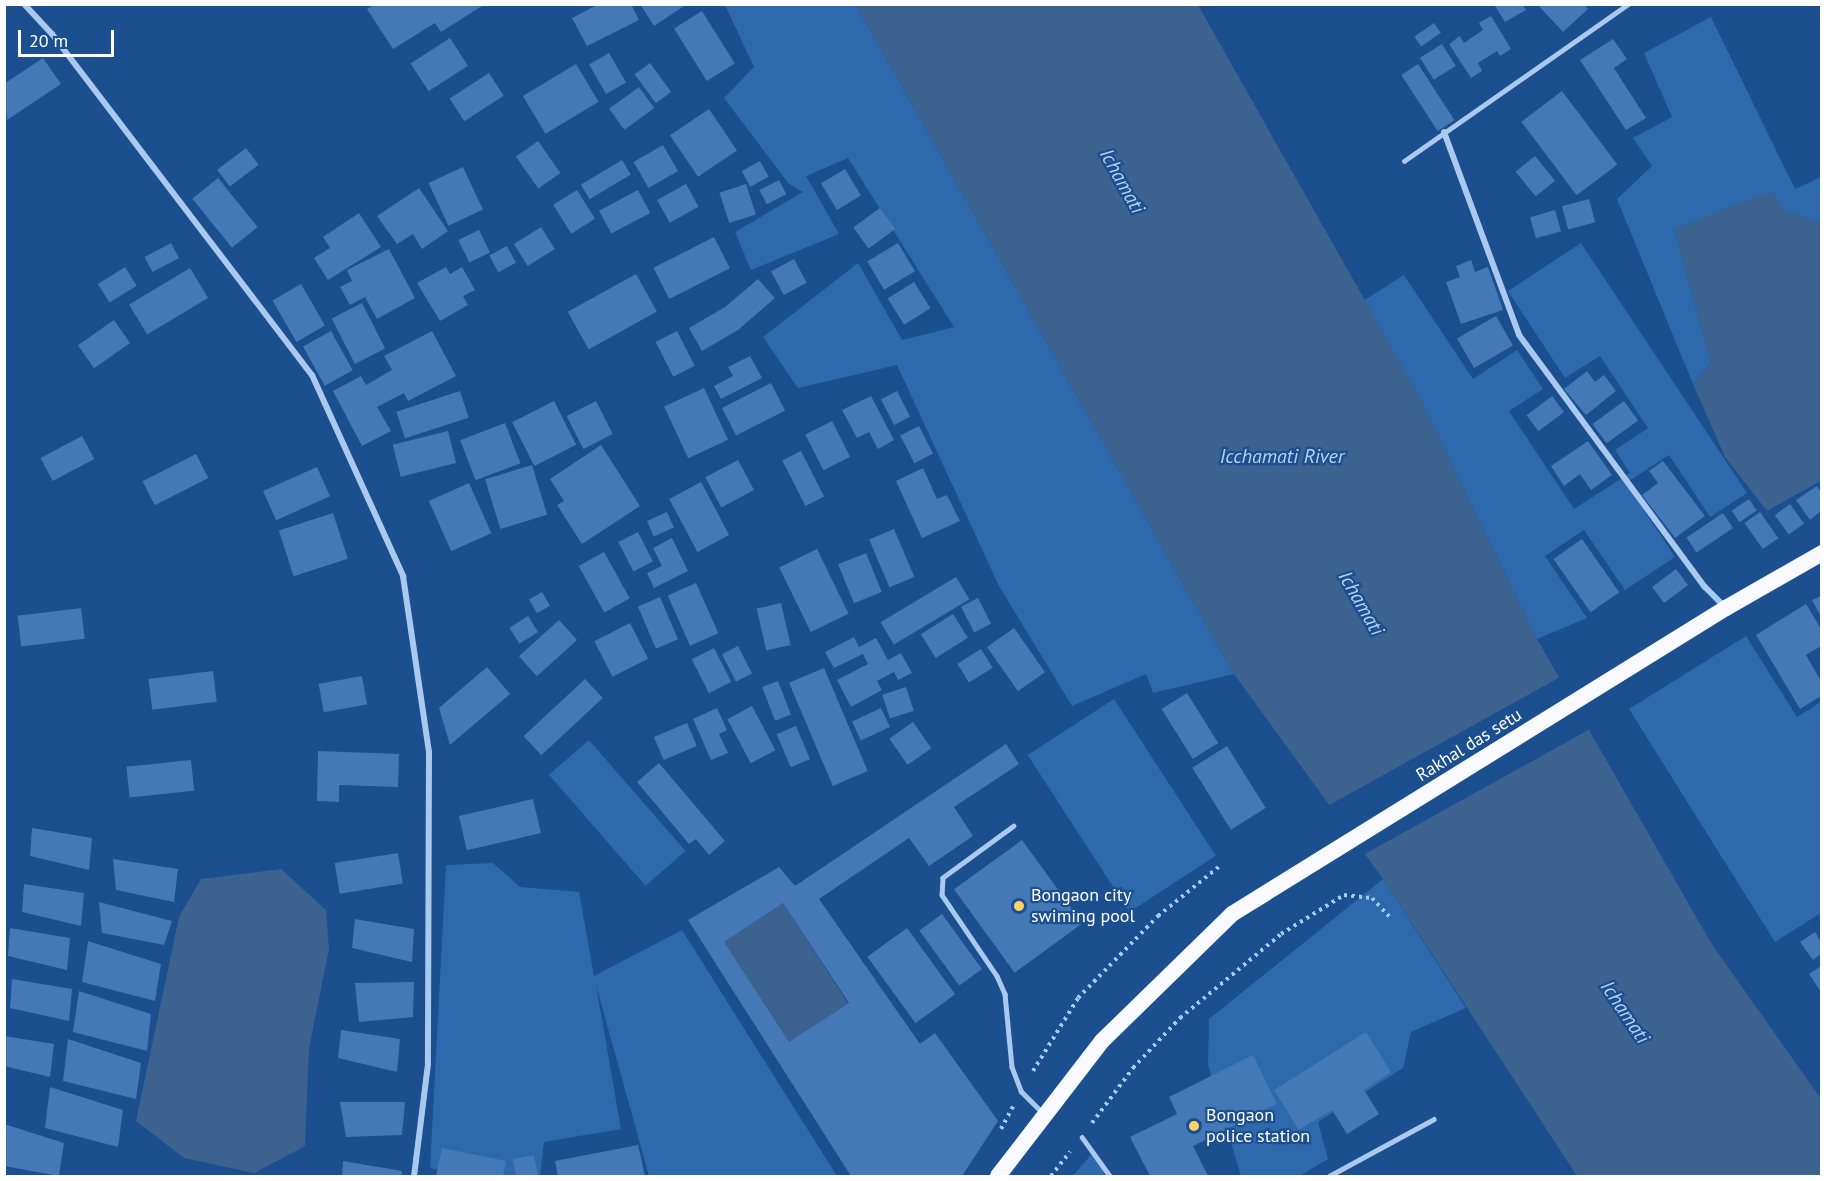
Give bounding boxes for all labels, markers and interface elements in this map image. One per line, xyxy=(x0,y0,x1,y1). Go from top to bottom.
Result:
scale bar xyxy=(21,18,117,56)
text: 20 m xyxy=(29,29,68,52)
water label: Ichamati xyxy=(1094,144,1150,218)
water label: Icchamati River xyxy=(1220,444,1344,468)
water label: Ichamati xyxy=(1333,566,1389,640)
street label: Rakhal das setu xyxy=(1412,704,1526,786)
place label: Bongaon city swiming pool xyxy=(1031,885,1135,928)
marker: Bongaon city swiming pool xyxy=(1012,899,1026,913)
water label: Ichamati xyxy=(1595,976,1655,1048)
place label: Bongaon police station xyxy=(1206,1105,1310,1148)
marker: Bongaon police station xyxy=(1187,1119,1201,1133)

